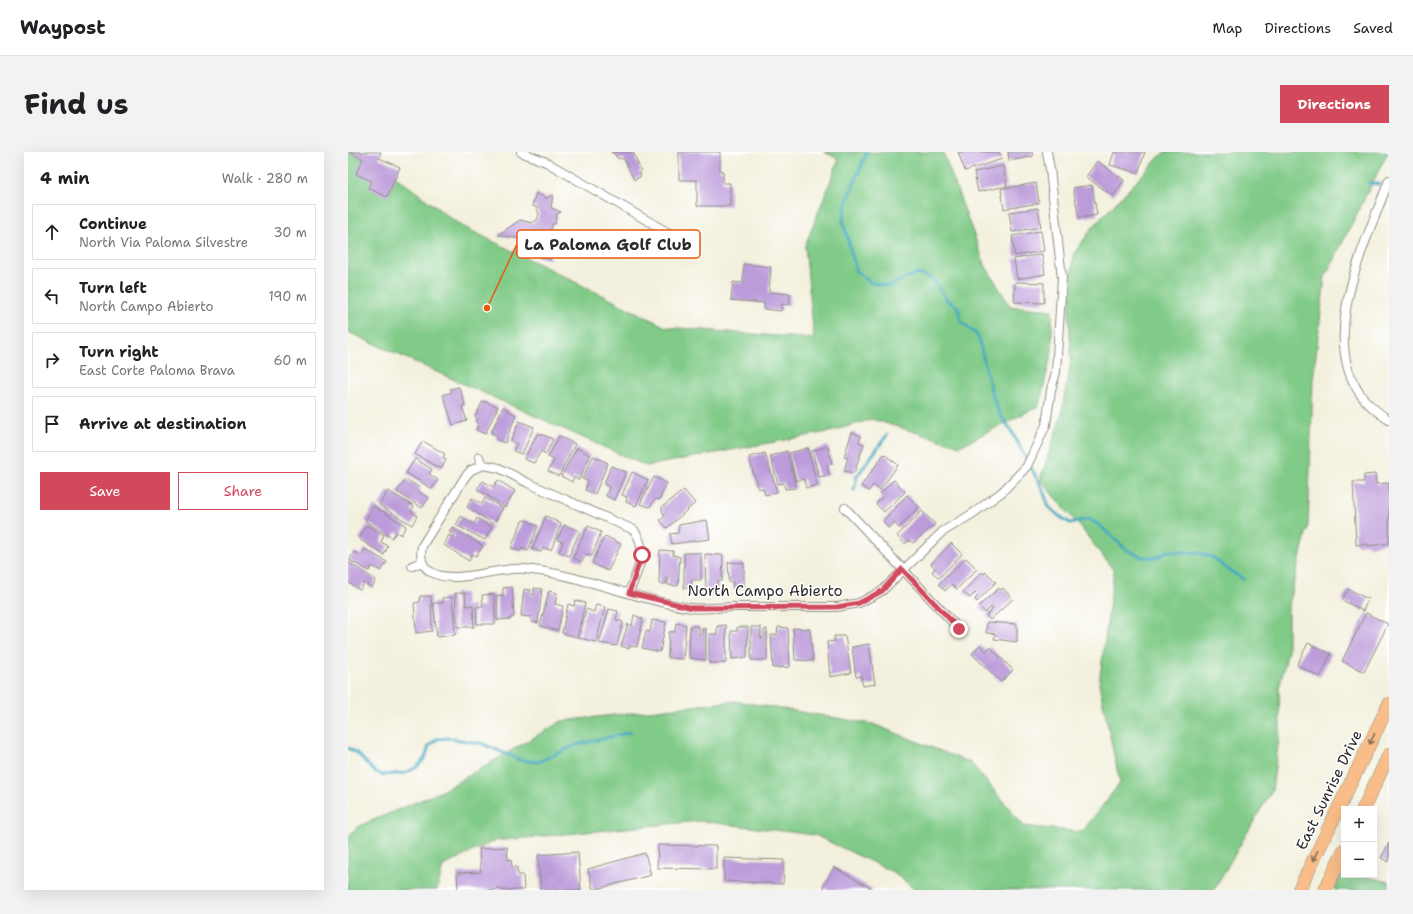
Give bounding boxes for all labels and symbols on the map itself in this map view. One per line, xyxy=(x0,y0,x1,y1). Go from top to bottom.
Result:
callout: La Paloma Golf Club xyxy=(517,230,700,258)
text: La Paloma Golf Club xyxy=(524,234,692,255)
route start xyxy=(633,546,651,564)
street label: North Campo Abierto xyxy=(687,581,843,601)
route end xyxy=(950,620,968,638)
street label: East Sunrise Drive xyxy=(1291,727,1367,853)
one-way arrow xyxy=(1368,732,1375,744)
one-way arrow xyxy=(1311,849,1318,861)

